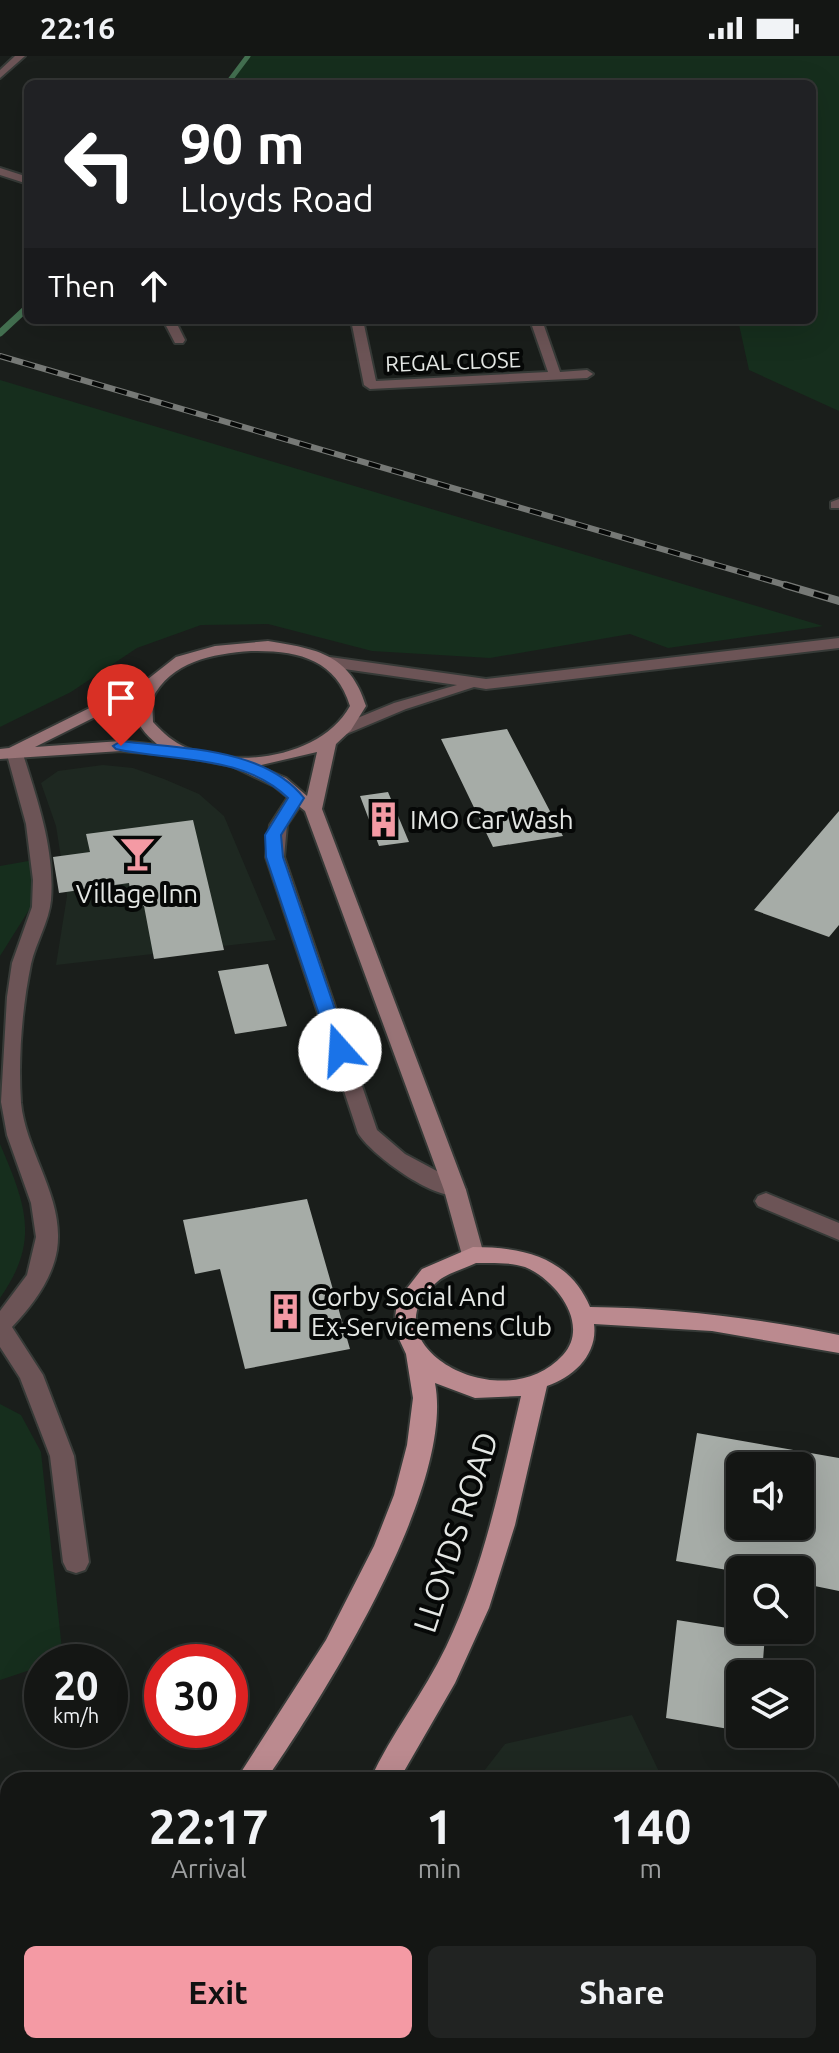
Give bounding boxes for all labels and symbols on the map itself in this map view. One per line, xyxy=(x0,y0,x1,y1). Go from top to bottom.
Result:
street label: REGAL CLOSE xyxy=(385,346,521,376)
pin xyxy=(87,664,155,746)
building icon: IMO Car Wash xyxy=(365,800,403,838)
place label: IMO Car Wash xyxy=(410,805,574,834)
bar icon: Village Inn xyxy=(118,835,156,873)
place label: Village Inn xyxy=(76,879,198,908)
position arrow xyxy=(298,1008,382,1092)
place label: Corby Social And Ex-Servicemens Club xyxy=(311,1282,552,1341)
building icon: Corby Social And Ex-Servicemens Club xyxy=(266,1292,304,1330)
street label: LLOYDS ROAD xyxy=(406,1427,504,1637)
speed limit sign: 30 xyxy=(144,1644,248,1748)

